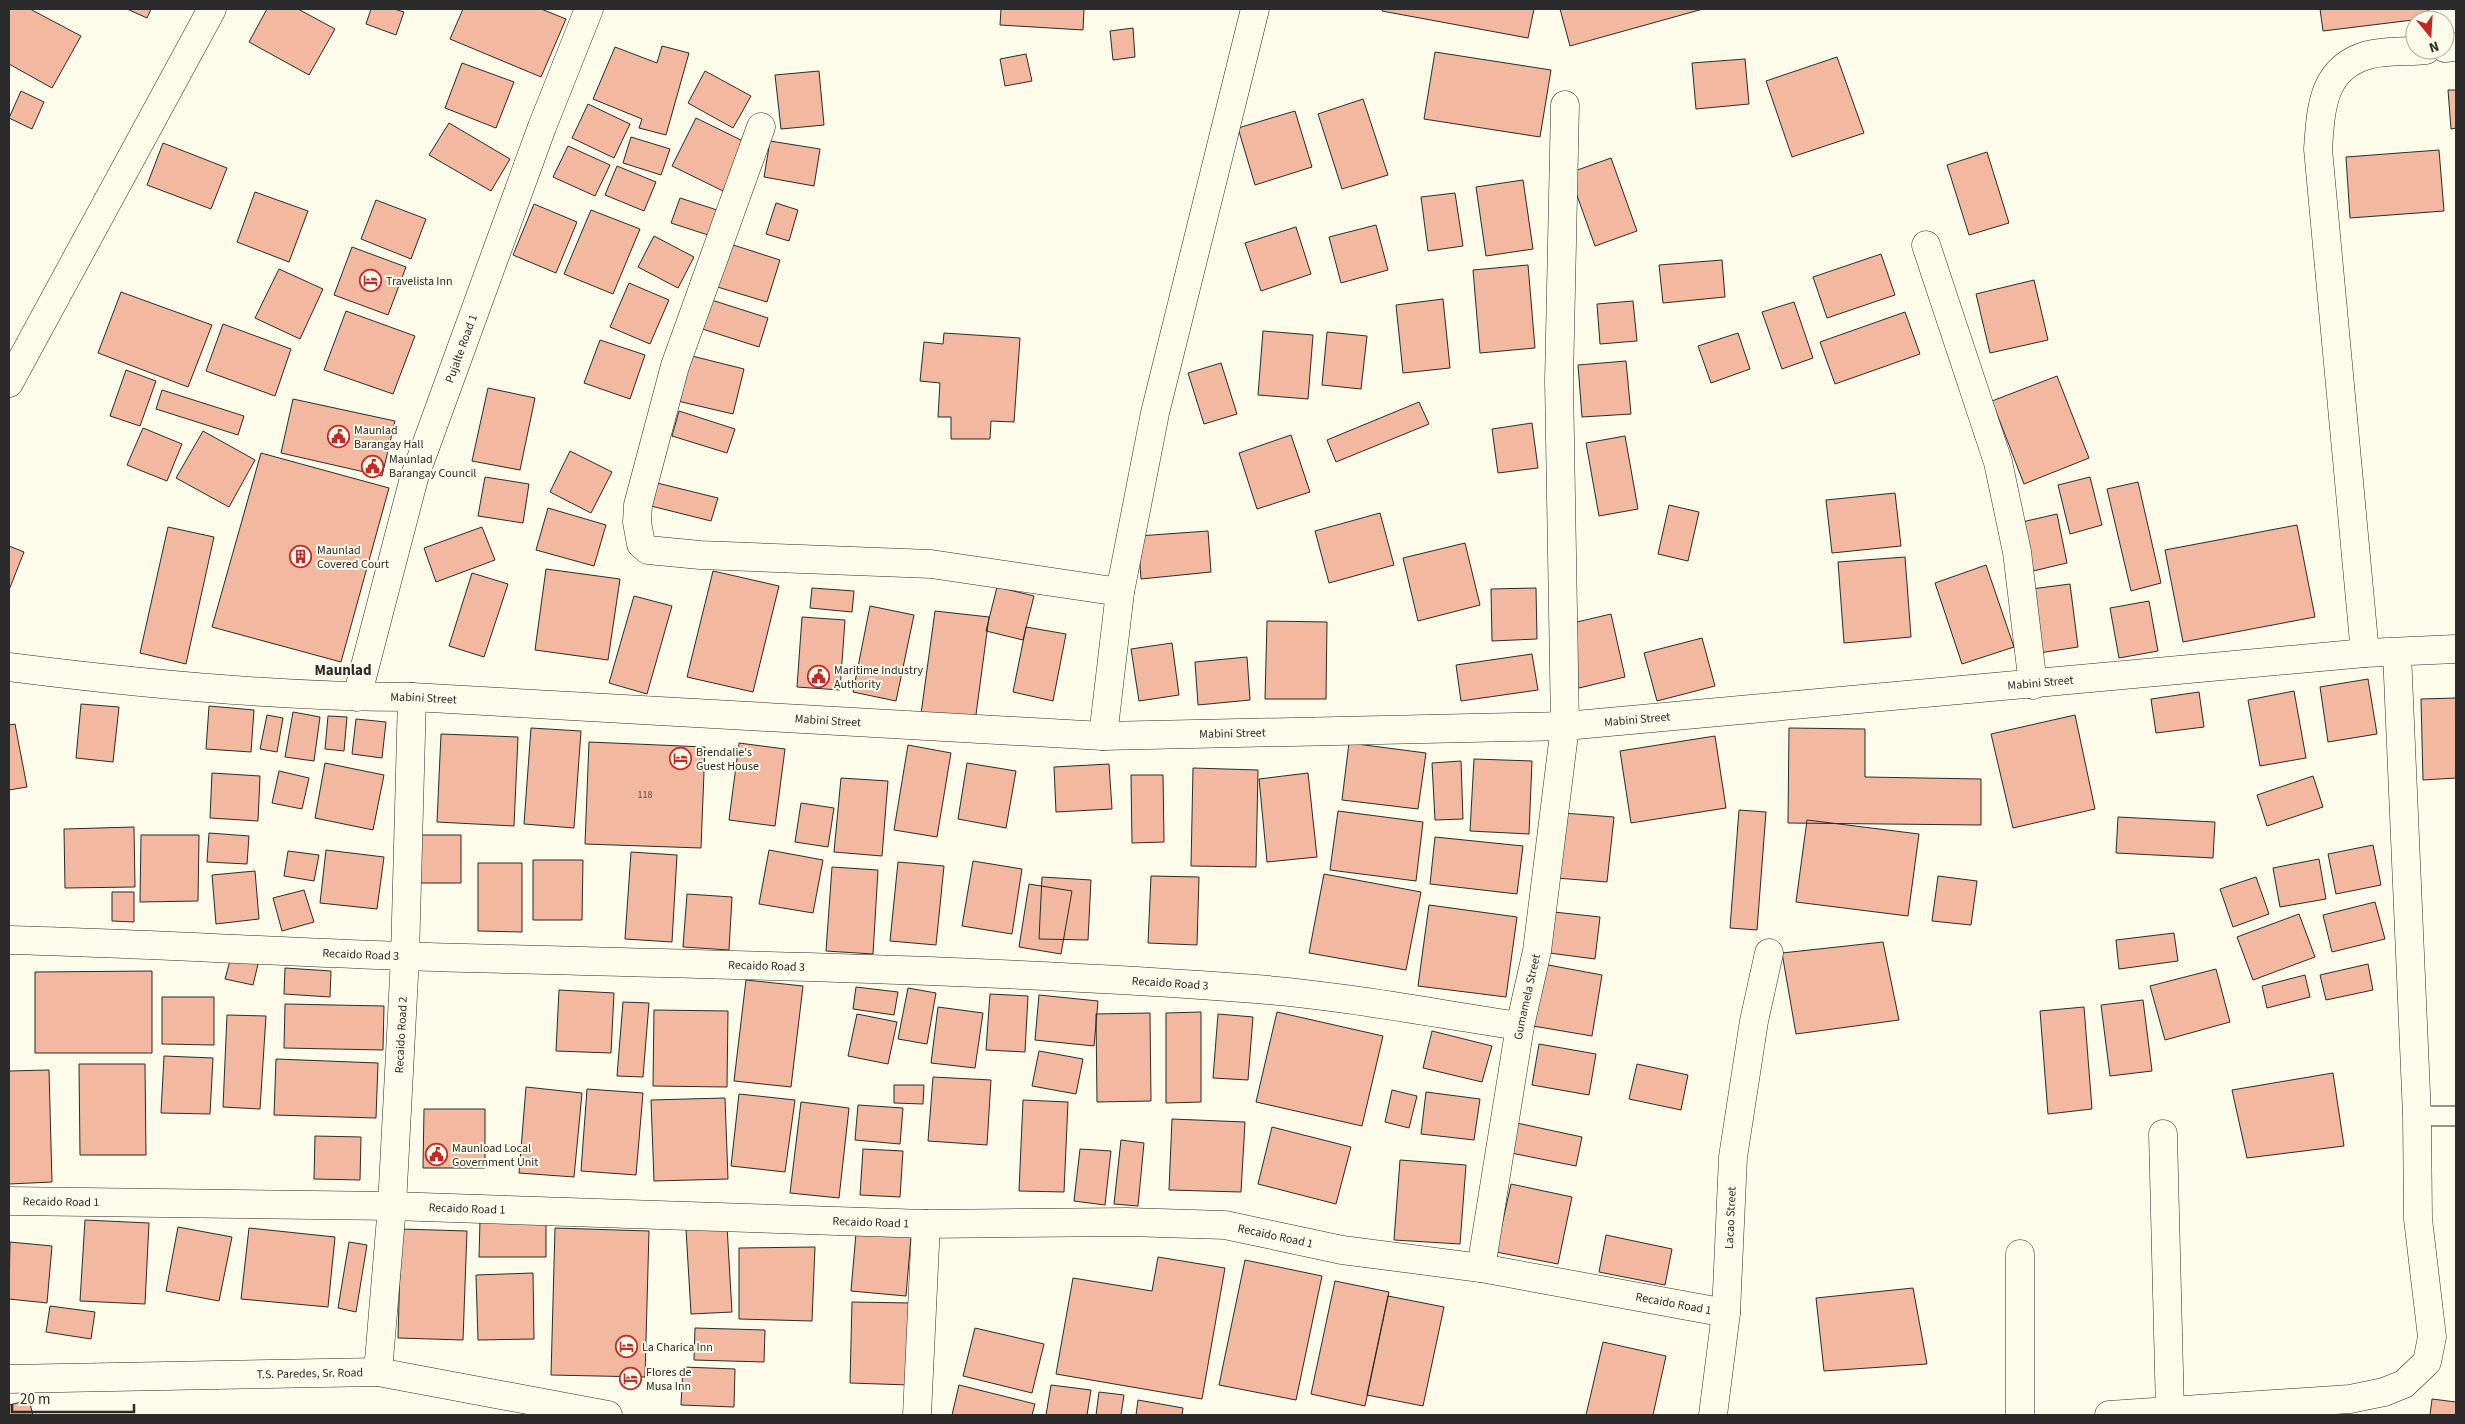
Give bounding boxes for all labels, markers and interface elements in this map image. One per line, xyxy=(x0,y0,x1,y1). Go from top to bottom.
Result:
north arrow xyxy=(2405,10,2455,60)
text: N xyxy=(2426,35,2441,57)
hotel icon: Travelista Inn xyxy=(358,269,382,293)
place label: Travelista Inn xyxy=(386,273,453,290)
street label: Pujalte Road 1 xyxy=(441,312,481,385)
place label: Maunlad Barangay Hall xyxy=(354,422,424,453)
public building icon: Maunlad Barangay Hall xyxy=(326,425,350,449)
place label: Maunlad Barangay Council xyxy=(389,451,476,482)
public building icon: Maunlad Barangay Council xyxy=(361,454,385,478)
place label: Maunlad Covered Court xyxy=(317,542,389,573)
building icon: Maunlad Covered Court xyxy=(289,545,313,569)
district label: Maunlad xyxy=(314,660,372,681)
place label: Maritime Industry Authority xyxy=(834,662,923,693)
public building icon: Maritime Industry Authority xyxy=(806,665,830,689)
street label: Mabini Street xyxy=(2007,671,2074,694)
street label: Mabini Street xyxy=(390,688,457,708)
street label: Mabini Street xyxy=(1603,708,1671,731)
street label: Mabini Street xyxy=(794,710,862,731)
street label: Mabini Street xyxy=(1199,724,1266,742)
place label: Brendalie's Guest House xyxy=(696,744,759,775)
hotel icon: Brendalie's Guest House xyxy=(668,747,692,771)
house number: 118 xyxy=(638,788,652,802)
street label: Recaido Road 3 xyxy=(322,944,399,964)
street label: Gumamela Street xyxy=(1509,952,1545,1041)
street label: Recaido Road 3 xyxy=(728,956,805,975)
street label: Recaido Road 3 xyxy=(1131,972,1209,994)
street label: Recaido Road 2 xyxy=(390,996,411,1074)
place label: Maunload Local Government Unit xyxy=(452,1140,538,1171)
public building icon: Maunload Local Government Unit xyxy=(424,1143,448,1167)
street label: Lacao Street xyxy=(1720,1186,1740,1249)
street label: Recaido Road 1 xyxy=(22,1193,100,1211)
street label: Recaido Road 1 xyxy=(428,1199,506,1218)
street label: Recaido Road 1 xyxy=(832,1212,909,1232)
street label: Recaido Road 1 xyxy=(1236,1219,1315,1252)
street label: Recaido Road 1 xyxy=(1634,1288,1713,1319)
hotel icon: La Charica Inn xyxy=(614,1335,638,1359)
place label: La Charica Inn xyxy=(642,1339,713,1356)
street label: T.S. Paredes, Sr. Road xyxy=(257,1364,363,1383)
place label: Flores de Musa Inn xyxy=(646,1364,692,1395)
hotel icon: Flores de Musa Inn xyxy=(618,1367,642,1391)
scale bar xyxy=(12,1382,135,1414)
text: 20 m xyxy=(20,1389,50,1410)

